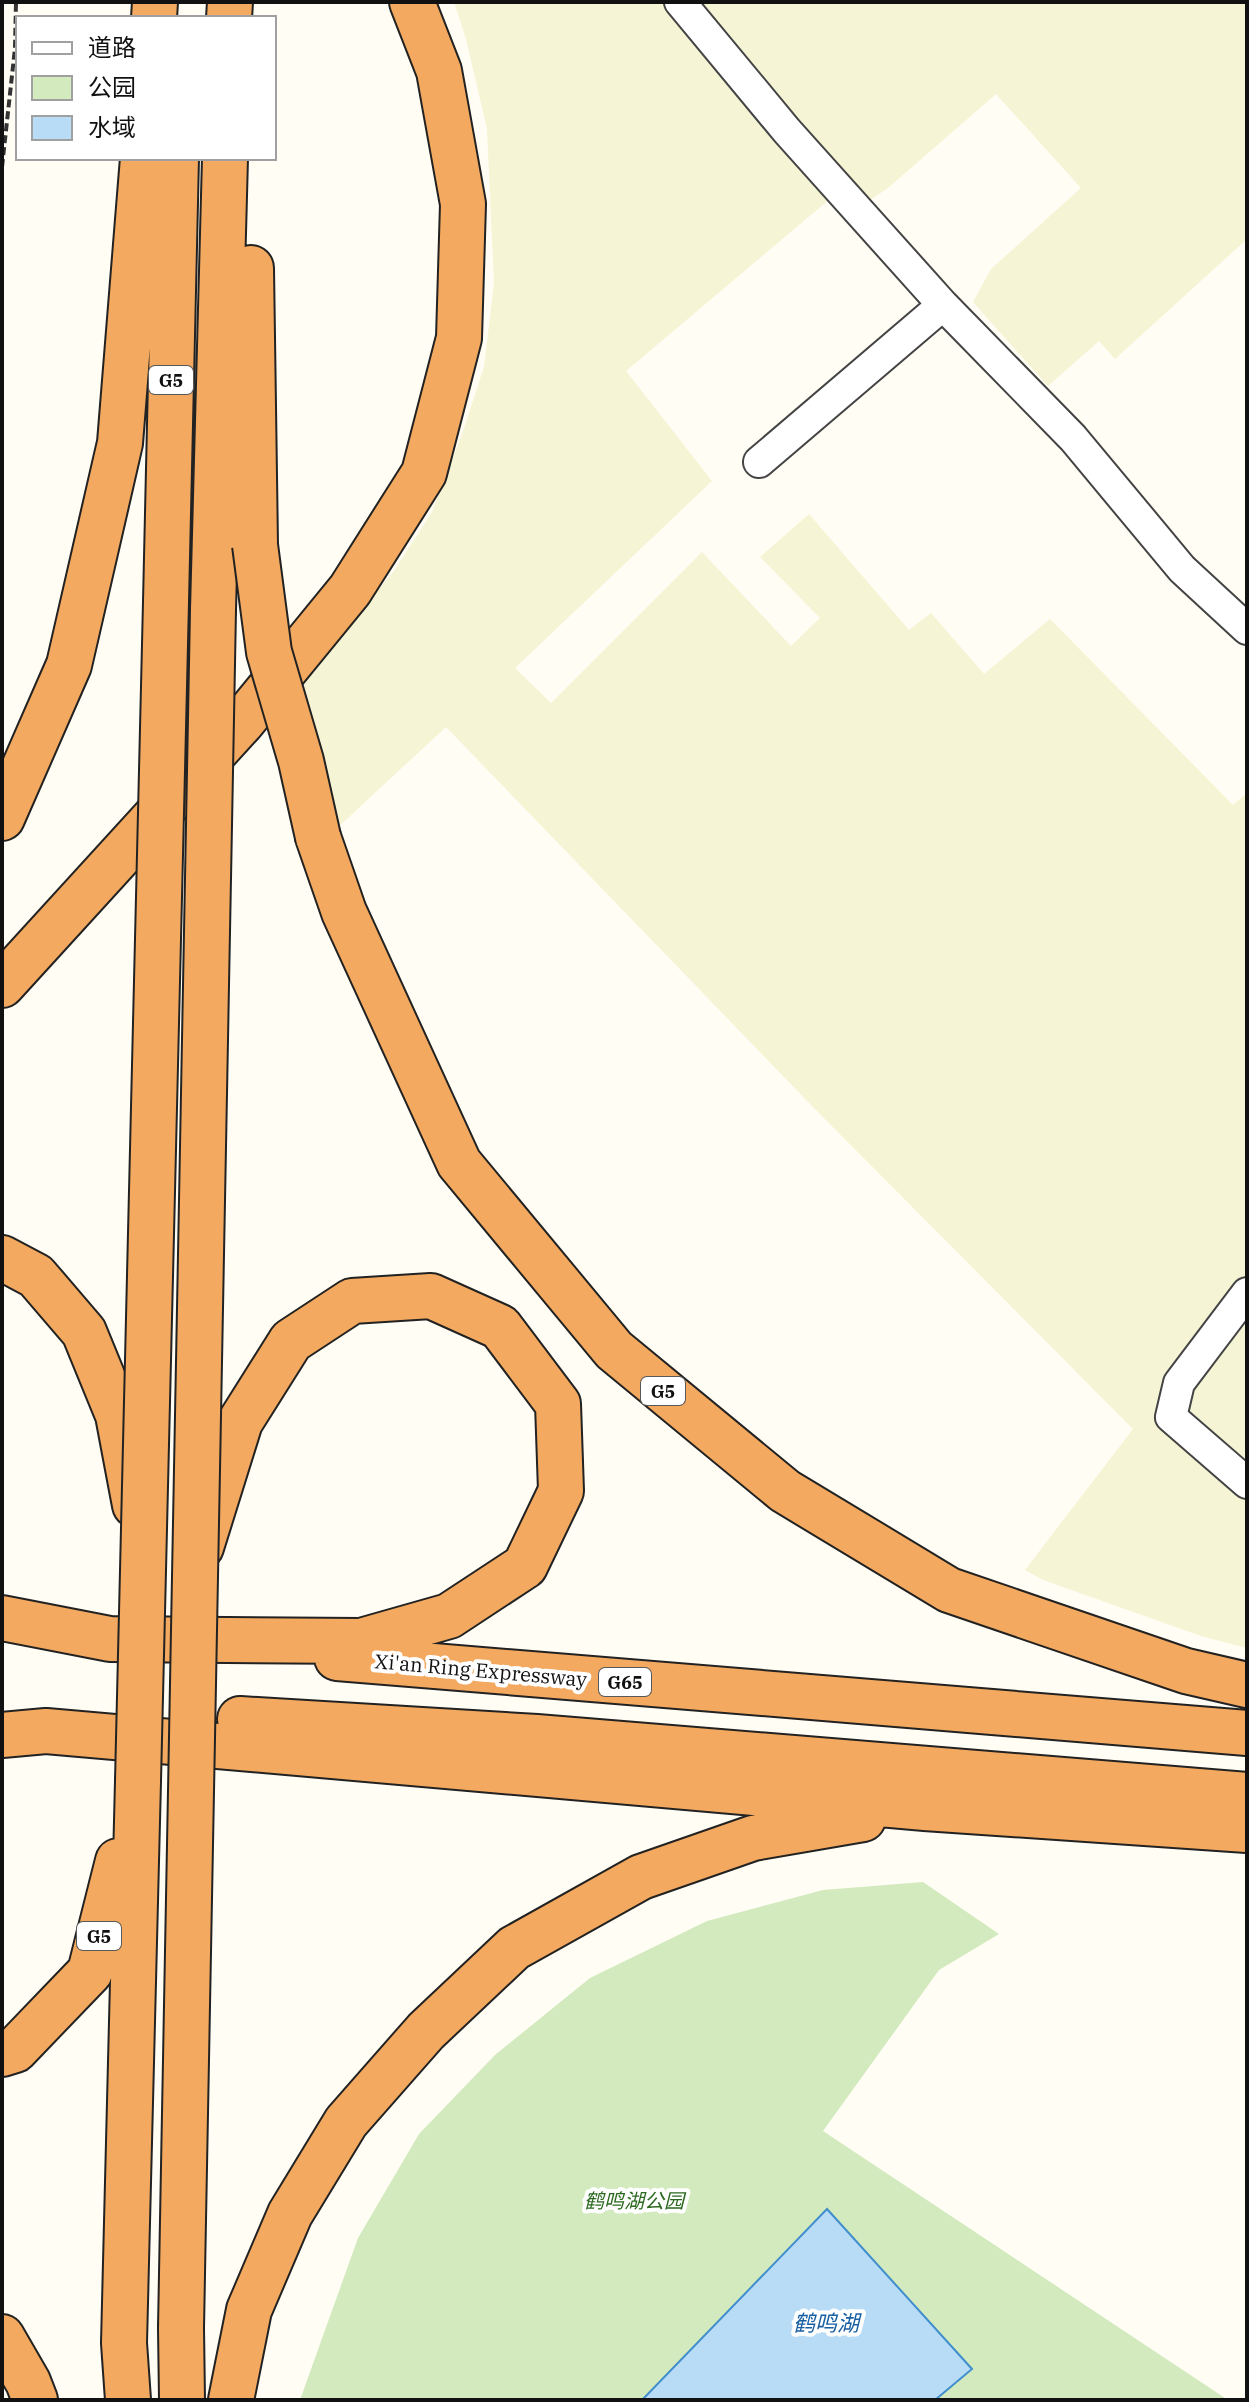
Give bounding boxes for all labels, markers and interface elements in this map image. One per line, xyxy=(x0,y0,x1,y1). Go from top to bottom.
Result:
legend xyxy=(16,16,276,160)
text: 道路 xyxy=(88,31,136,63)
text: 公园 xyxy=(88,71,136,103)
text: 水域 xyxy=(88,111,136,143)
road number: G5 xyxy=(149,366,193,394)
road number: G5 xyxy=(641,1377,685,1405)
street label: Xi'an Ring Expressway xyxy=(374,1647,589,1693)
road number: G65 xyxy=(599,1668,651,1696)
road number: G5 xyxy=(77,1922,121,1950)
park label: 鹤鸣湖公园 xyxy=(584,2187,687,2214)
water label: 鹤鸣湖 xyxy=(793,2308,862,2337)

